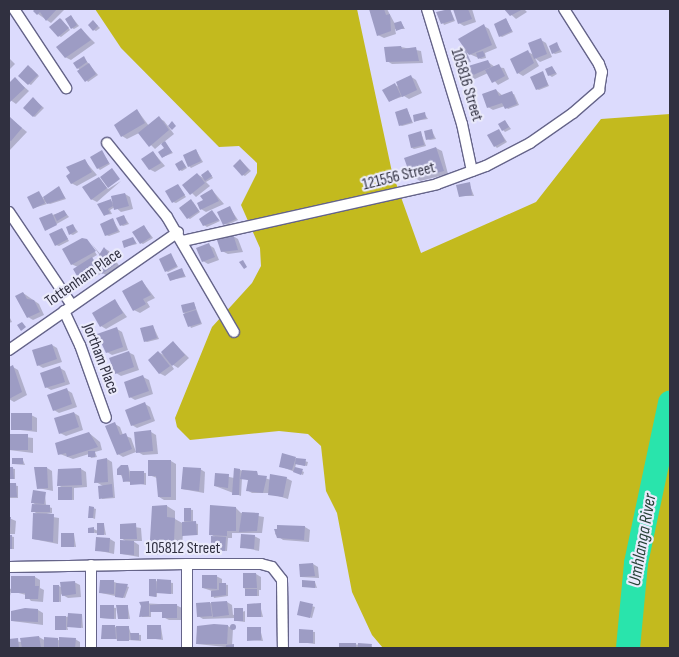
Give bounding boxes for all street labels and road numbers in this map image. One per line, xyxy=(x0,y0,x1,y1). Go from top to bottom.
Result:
street label: 105816 Street xyxy=(446,46,486,124)
street label: 121556 Street xyxy=(361,159,437,195)
street label: Tottenham Place xyxy=(42,244,126,312)
street label: Jortham Place xyxy=(78,321,122,397)
street label: 105812 Street xyxy=(146,539,220,559)

